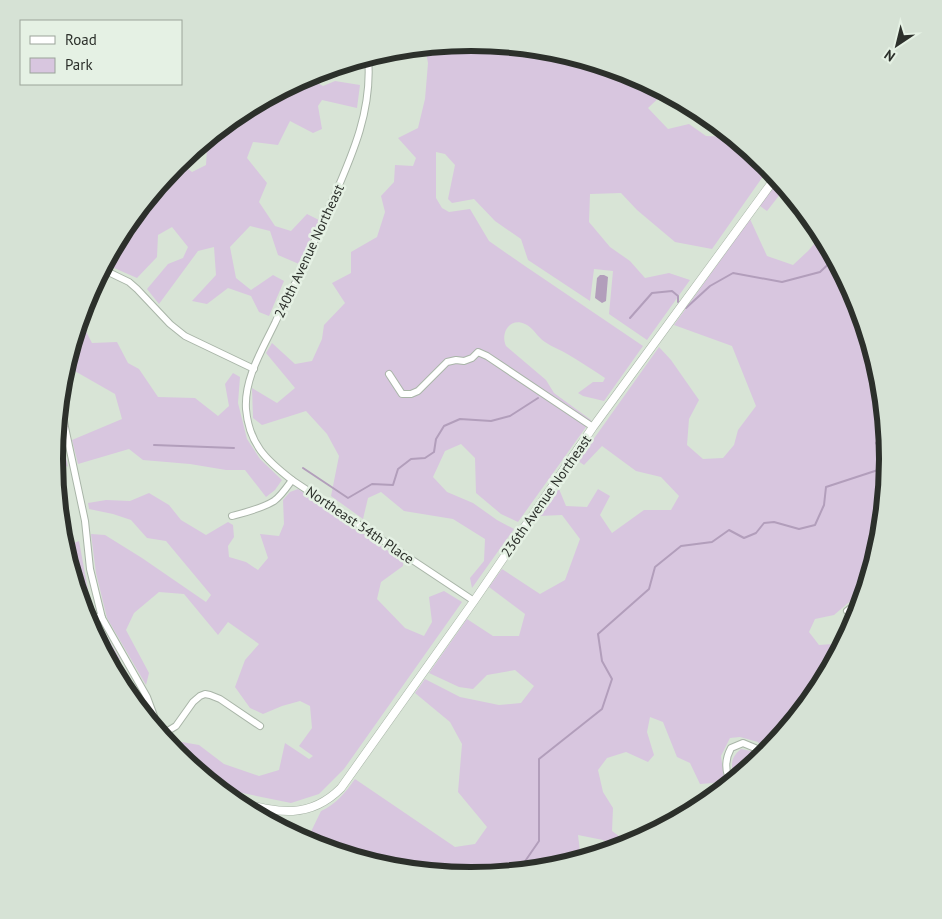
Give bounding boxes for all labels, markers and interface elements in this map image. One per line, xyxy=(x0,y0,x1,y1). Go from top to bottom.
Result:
legend xyxy=(20,20,182,85)
north arrow xyxy=(872,20,922,70)
text: Road xyxy=(65,30,97,49)
text: N xyxy=(881,46,898,66)
text: Park xyxy=(65,55,93,74)
street label: 240th Avenue Northeast xyxy=(270,181,348,321)
street label: 236th Avenue Northeast xyxy=(497,431,595,561)
street label: Northeast 54th Place xyxy=(303,482,417,568)

